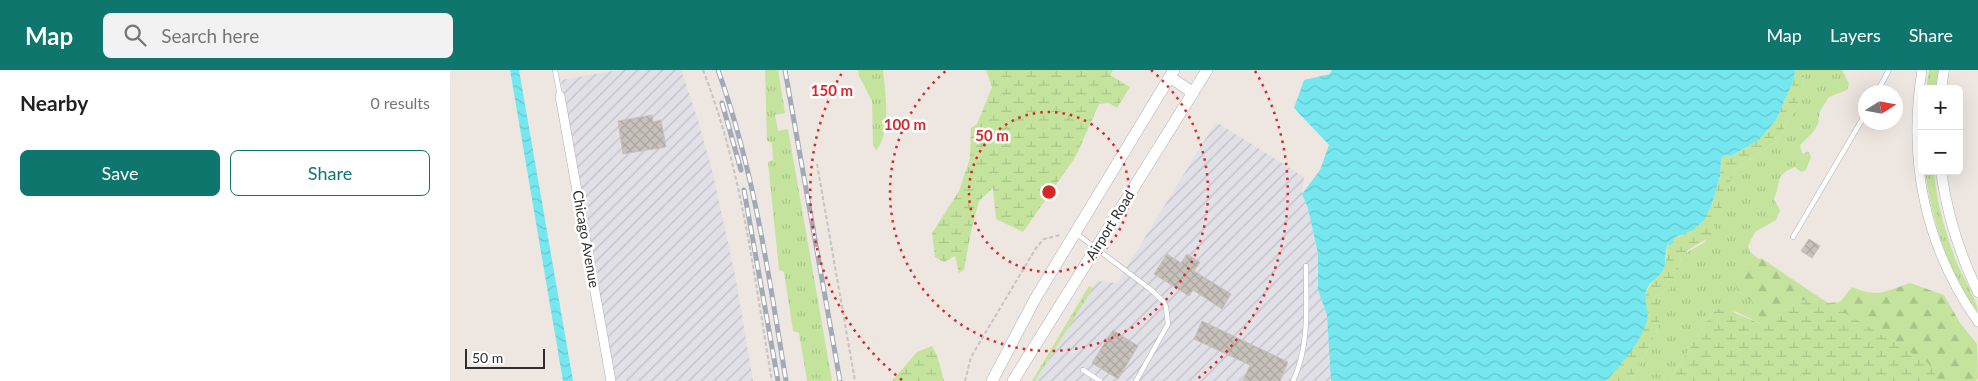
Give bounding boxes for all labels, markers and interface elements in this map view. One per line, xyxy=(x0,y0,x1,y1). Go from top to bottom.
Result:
search box xyxy=(103,13,453,58)
text: Map xyxy=(25,21,73,50)
icon: search xyxy=(121,21,149,49)
text: Search here xyxy=(161,24,259,47)
text: Map xyxy=(1766,24,1802,46)
text: Layers xyxy=(1830,24,1881,46)
text: Share xyxy=(1909,24,1953,46)
text: 150 m xyxy=(811,81,853,99)
north arrow xyxy=(1858,85,1903,130)
map controls xyxy=(1918,85,1963,175)
button: + xyxy=(1918,85,1963,130)
text: Nearby xyxy=(20,90,88,115)
text: 0 results xyxy=(370,93,430,112)
text: 100 m xyxy=(884,115,926,133)
text: 50 m xyxy=(975,126,1009,144)
button: − xyxy=(1918,130,1963,175)
button: Save xyxy=(20,150,220,196)
button: Share xyxy=(230,150,430,196)
centre of rings xyxy=(1040,183,1058,201)
street label: Airport Road xyxy=(1082,187,1138,263)
street label: Chicago Avenue xyxy=(570,189,603,289)
scale bar xyxy=(465,346,545,369)
text: 50 m xyxy=(472,349,503,366)

